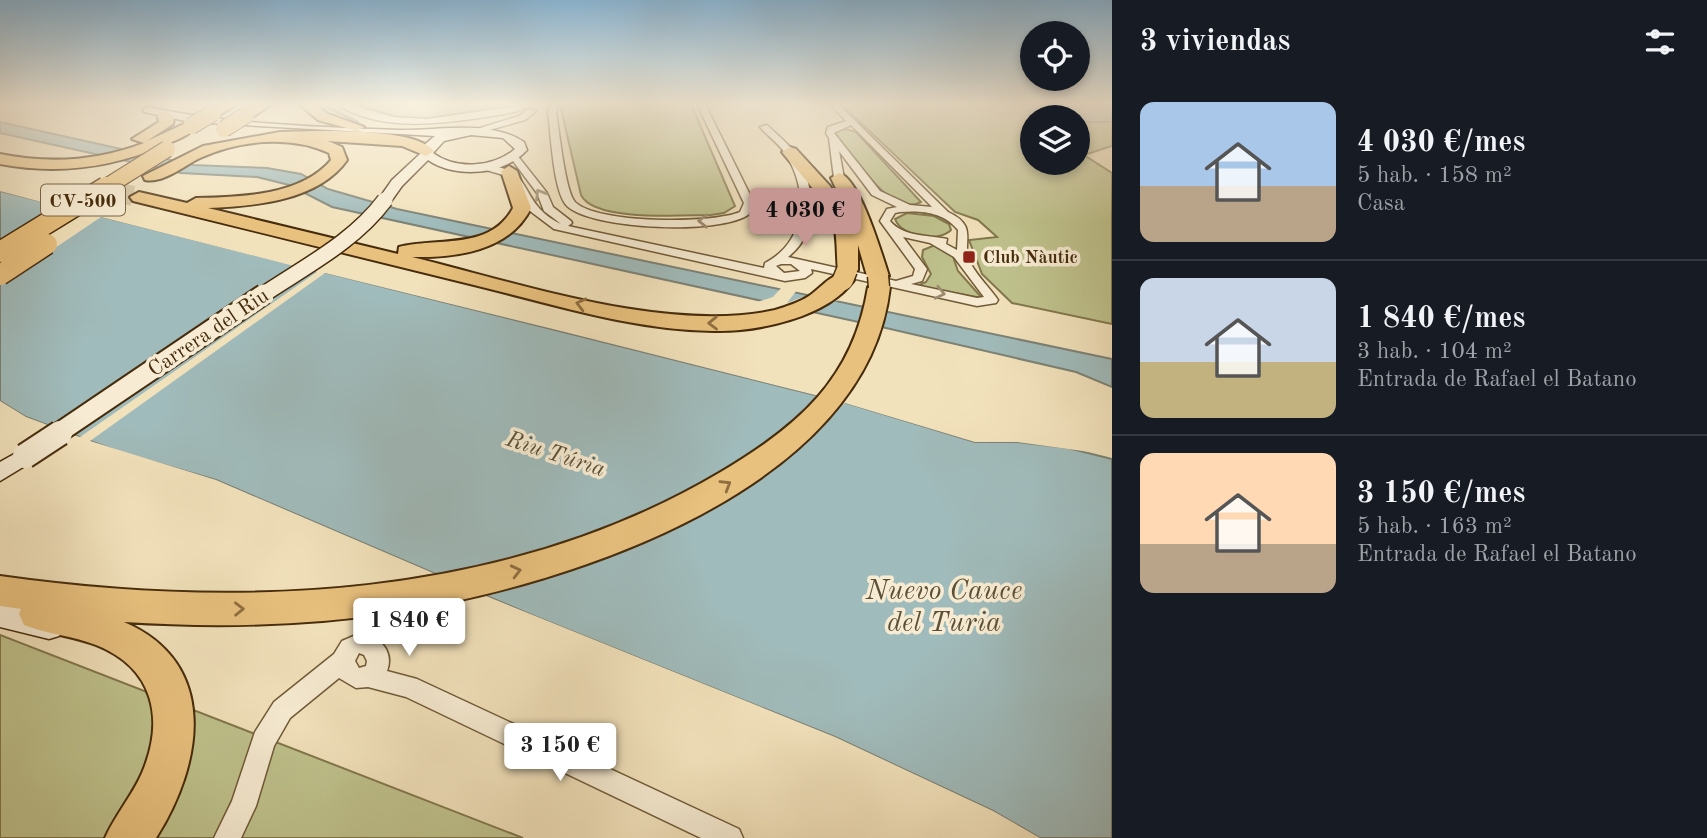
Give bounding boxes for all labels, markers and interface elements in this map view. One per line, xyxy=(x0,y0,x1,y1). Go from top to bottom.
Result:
map controls xyxy=(1020,21,1090,175)
button: locate xyxy=(1020,21,1090,91)
icon: filters xyxy=(1641,23,1679,61)
text: 3 viviendas xyxy=(1140,27,1290,57)
button: layers xyxy=(1020,105,1090,175)
text: 4 030 €/mes xyxy=(1357,128,1525,158)
icon: home xyxy=(1196,130,1280,214)
text: 5 hab. · 158 m² xyxy=(1357,164,1512,187)
road number: CV-500 xyxy=(41,184,125,216)
one-way arrow xyxy=(535,188,548,201)
pin: 4 030 € xyxy=(740,188,870,248)
text: Casa xyxy=(1357,192,1405,215)
text: 4 030 € xyxy=(765,199,845,222)
one-way arrow xyxy=(697,213,707,229)
marker: Club Nàutic xyxy=(961,249,977,265)
place label: Club Nàutic xyxy=(983,249,1078,267)
street label: Carrera del Riu xyxy=(145,285,273,381)
one-way arrow xyxy=(934,285,946,300)
one-way arrow xyxy=(575,298,587,312)
text: 1 840 €/mes xyxy=(1357,304,1525,334)
icon: home xyxy=(1196,306,1280,390)
one-way arrow xyxy=(707,316,718,331)
text: 3 hab. · 104 m² xyxy=(1357,340,1512,363)
text: Entrada de Rafael el Batano xyxy=(1357,368,1637,391)
water label: Riu Túria xyxy=(502,427,608,481)
text: 3 150 €/mes xyxy=(1357,479,1525,509)
one-way arrow xyxy=(719,481,732,494)
icon: home xyxy=(1196,481,1280,565)
text: 5 hab. · 163 m² xyxy=(1357,515,1512,538)
text: Entrada de Rafael el Batano xyxy=(1357,543,1637,566)
one-way arrow xyxy=(510,565,522,579)
water label: Nuevo Cauce del Turia xyxy=(865,578,1022,638)
pin: 1 840 € xyxy=(344,598,474,658)
one-way arrow xyxy=(234,601,245,617)
text: 1 840 € xyxy=(369,609,449,632)
pin: 3 150 € xyxy=(495,724,625,783)
text: 3 150 € xyxy=(520,734,600,757)

